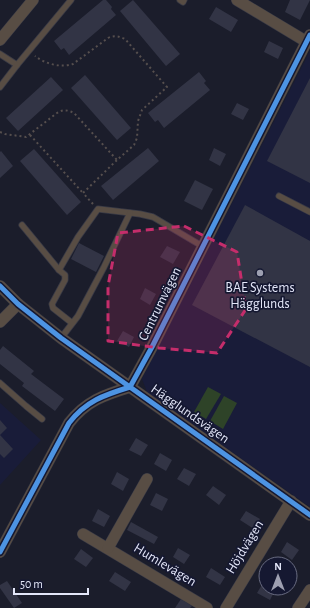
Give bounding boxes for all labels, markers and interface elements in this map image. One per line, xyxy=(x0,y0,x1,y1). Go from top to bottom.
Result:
street label: Centrumvägen xyxy=(136,265,184,343)
marker: BAE Systems Hägglunds xyxy=(255,268,265,278)
place label: BAE Systems Hägglunds xyxy=(225,281,295,311)
street label: Hägglundsvägen xyxy=(148,382,232,446)
street label: Höjdvägen xyxy=(224,518,266,576)
street label: Humlevägen xyxy=(131,541,199,589)
north arrow xyxy=(258,556,298,596)
text: N xyxy=(274,561,282,572)
scale bar xyxy=(14,570,88,596)
text: 50 m xyxy=(20,578,43,590)

